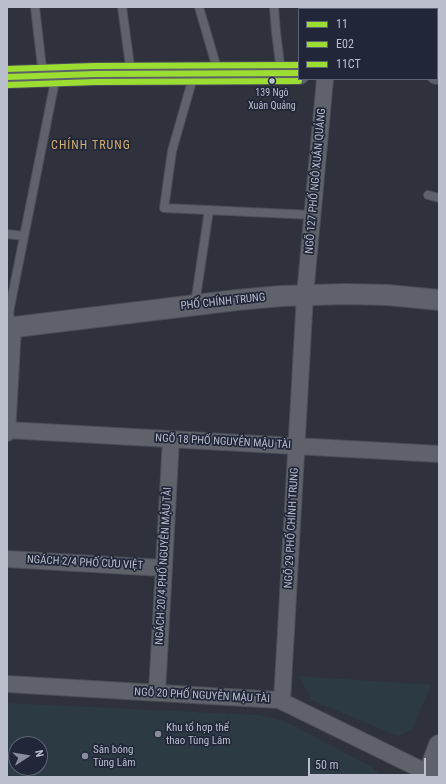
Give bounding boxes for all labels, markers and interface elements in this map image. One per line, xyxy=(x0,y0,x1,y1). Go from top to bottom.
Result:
legend xyxy=(298,8,438,80)
text: 11 xyxy=(336,17,348,31)
text: E02 xyxy=(336,37,354,51)
text: 11CT xyxy=(336,57,361,71)
marker: 139 Ngô Xuân Quảng xyxy=(267,76,277,86)
place label: 139 Ngô Xuân Quảng xyxy=(248,87,296,110)
street label: NGÕ 127 PHỐ NGÔ XUÂN QUẢNG xyxy=(303,108,329,254)
district label: CHÍNH TRUNG xyxy=(51,139,131,153)
street label: PHỐ CHÍNH TRUNG xyxy=(180,291,266,313)
street label: NGÕ 18 PHỐ NGUYỄN MẬU TÀI xyxy=(155,432,291,452)
street label: NGÕ 29 PHỐ CHÍNH TRUNG xyxy=(282,467,302,589)
street label: NGÁCH 20/4 PHỐ NGUYỄN MẬU TÀI xyxy=(153,487,175,645)
street label: NGÁCH 2/4 PHỐ CỬU VIỆT xyxy=(26,553,144,573)
street label: NGÕ 20 PHỐ NGUYỄN MẬU TÀI xyxy=(134,686,270,706)
place label: Khu tổ hợp thể thao Tùng Lâm xyxy=(166,721,230,747)
marker: Khu tổ hợp thể thao Tùng Lâm xyxy=(153,729,163,739)
north arrow xyxy=(8,736,48,776)
place label: Sân bóng Tùng Lâm xyxy=(93,743,136,769)
text: N xyxy=(32,749,46,758)
scale bar xyxy=(310,750,428,776)
marker: Sân bóng Tùng Lâm xyxy=(80,751,90,761)
text: 50 m xyxy=(315,758,339,772)

